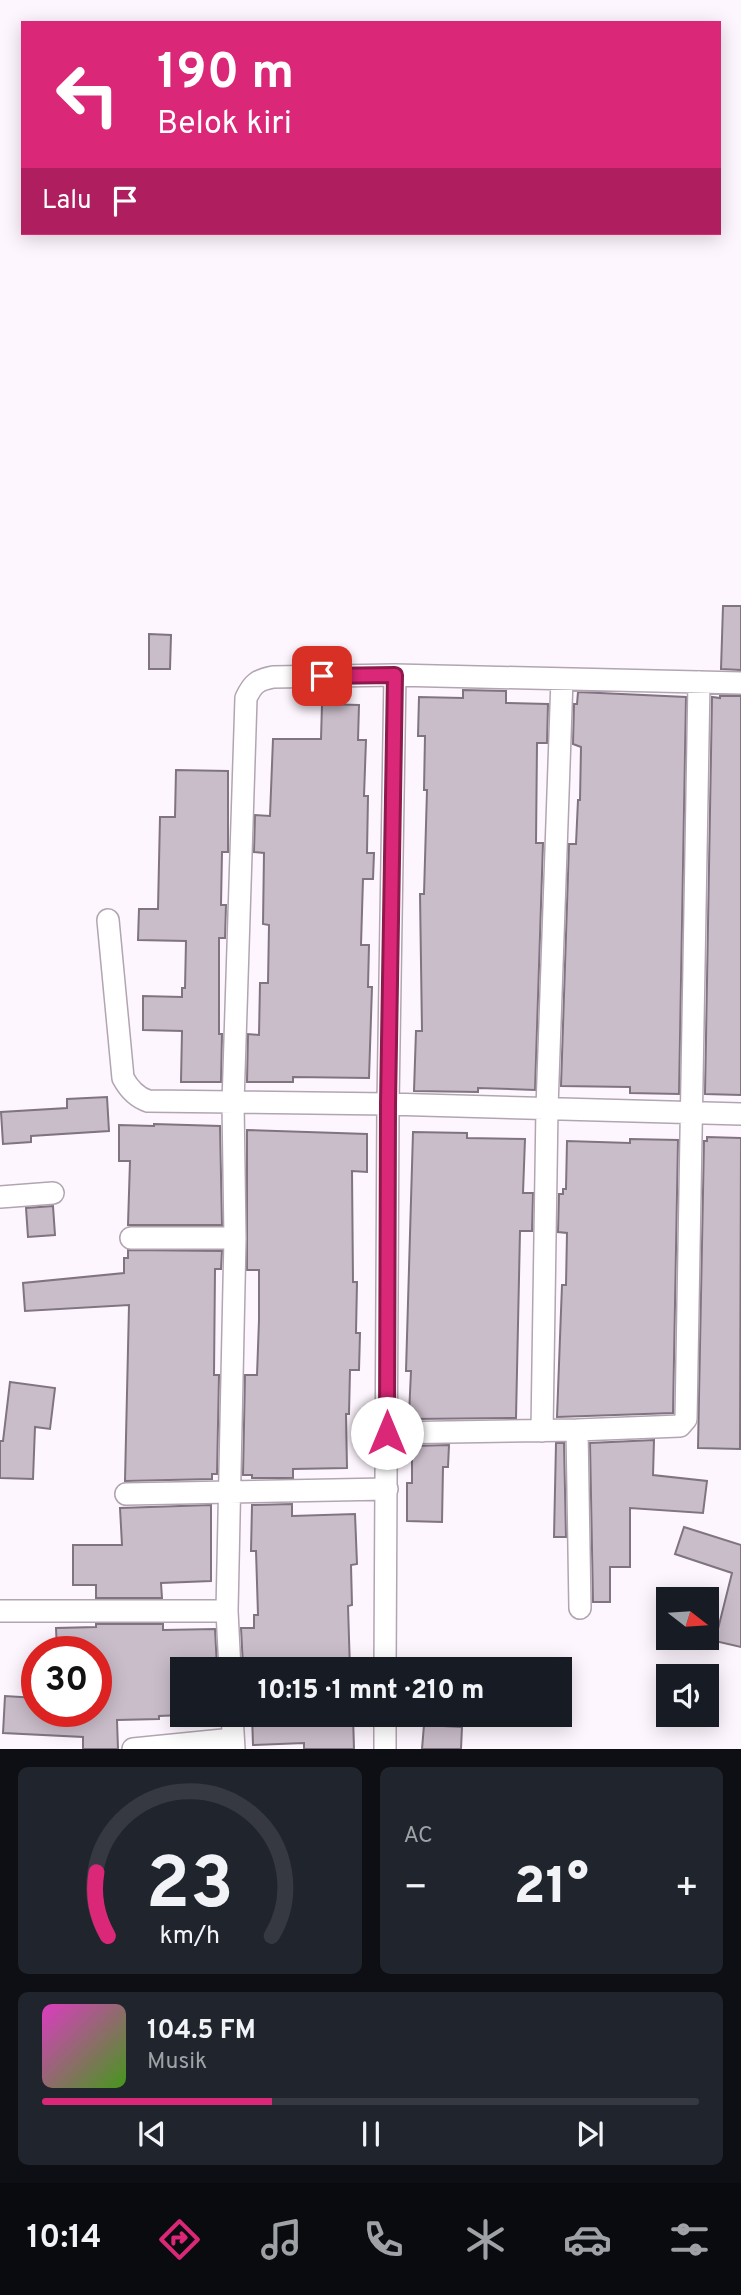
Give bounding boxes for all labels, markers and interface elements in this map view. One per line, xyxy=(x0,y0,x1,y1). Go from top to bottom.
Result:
text: 190 m xyxy=(157,44,294,106)
icon: left xyxy=(42,49,133,140)
text: Belok kiri xyxy=(157,105,292,145)
icon: arrive xyxy=(106,182,144,220)
text: Lalu xyxy=(42,185,92,218)
pin xyxy=(292,646,352,706)
icon: arrive xyxy=(303,657,341,695)
position arrow xyxy=(350,1396,424,1470)
north arrow xyxy=(656,1587,719,1650)
map controls xyxy=(656,1587,719,1727)
speed limit sign: 30 xyxy=(21,1636,112,1727)
button: sound xyxy=(656,1664,719,1727)
text: 10:15 · 1 mnt · 210 m xyxy=(258,1675,484,1708)
text: AC xyxy=(404,1822,433,1851)
text: 23 xyxy=(146,1843,234,1935)
text: 21° xyxy=(514,1856,589,1922)
text: − xyxy=(404,1865,428,1914)
text: + xyxy=(674,1865,699,1914)
text: km/h xyxy=(159,1921,220,1953)
text: 104.5 FM xyxy=(147,2015,256,2048)
text: Musik xyxy=(147,2048,207,2077)
icon: previous xyxy=(133,2115,171,2153)
icon: pause xyxy=(352,2115,390,2153)
icon: next xyxy=(571,2115,609,2153)
icon: directions xyxy=(155,2215,204,2264)
icon: music xyxy=(257,2215,306,2264)
icon: phone xyxy=(359,2215,408,2264)
icon: climate xyxy=(461,2215,510,2264)
icon: car xyxy=(563,2215,612,2264)
icon: filters xyxy=(665,2215,714,2264)
text: 10:14 xyxy=(27,2219,102,2259)

